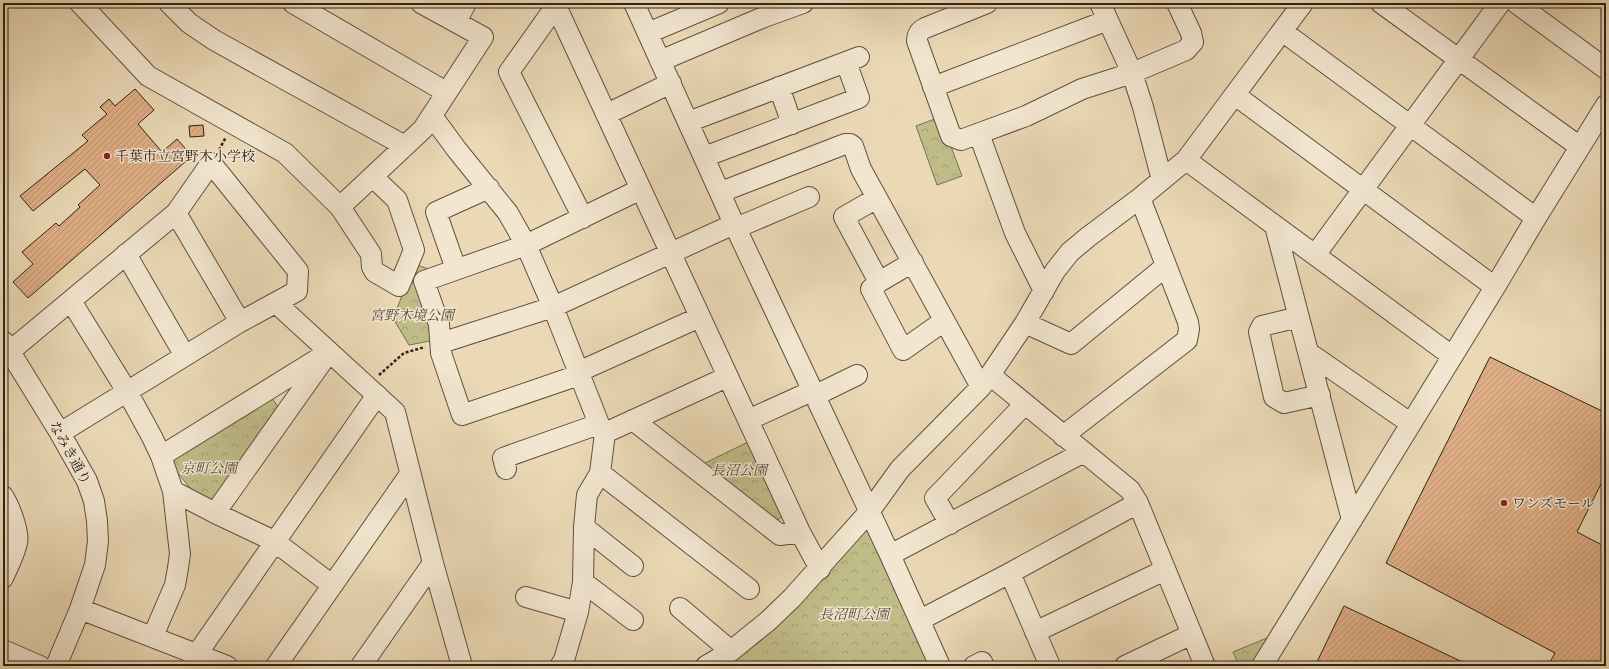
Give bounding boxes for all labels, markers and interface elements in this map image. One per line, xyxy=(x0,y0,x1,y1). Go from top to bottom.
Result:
place label: 千葉市立宮野木小学校 xyxy=(115,148,255,165)
marker: 千葉市立宮野木小学校 xyxy=(102,151,112,161)
park label: 宮野木境公園 xyxy=(370,307,456,324)
street label: なみき通り xyxy=(46,418,94,488)
park label: 京町公園 xyxy=(181,460,239,477)
park label: 長沼公園 xyxy=(711,462,769,479)
place label: ワンズモール xyxy=(1512,495,1595,512)
marker: ワンズモール xyxy=(1499,498,1509,508)
park label: 長沼町公園 xyxy=(819,606,891,623)

